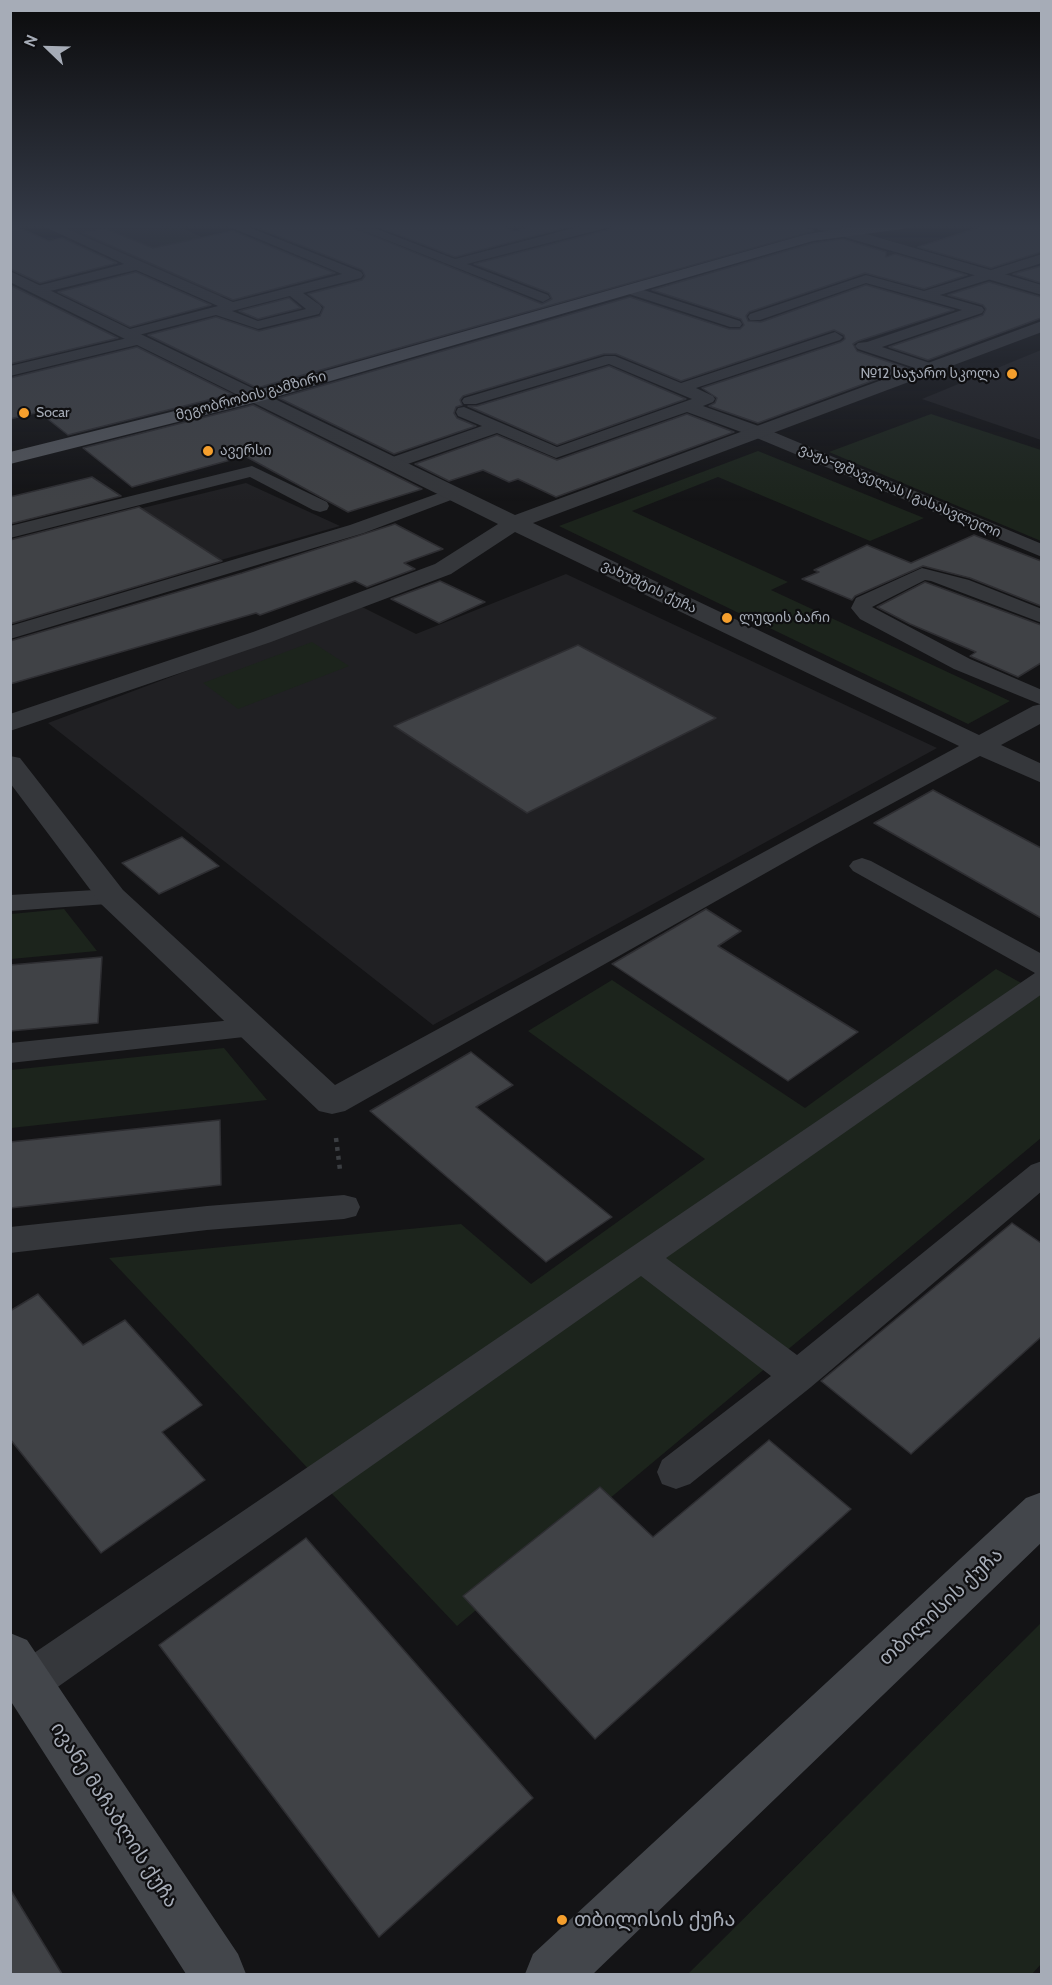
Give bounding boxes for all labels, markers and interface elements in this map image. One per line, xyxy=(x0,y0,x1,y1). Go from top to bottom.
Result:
north arrow xyxy=(18,18,78,78)
text: N xyxy=(20,32,42,50)
place label: №12 საჯარო სკოლა xyxy=(861,366,1000,382)
marker: №12 საჯარო სკოლა xyxy=(1005,367,1019,381)
street label: მეგობრობის გამზირი xyxy=(174,368,328,424)
place label: Socar xyxy=(36,405,69,421)
marker: Socar xyxy=(17,406,31,420)
street label: ვაჟა-ფშაველას I გასასვლელი xyxy=(796,441,1004,541)
place label: ავერსი xyxy=(220,443,272,459)
marker: ავერსი xyxy=(201,444,215,458)
street label: ვახუშტის ქუჩა xyxy=(599,557,699,617)
place label: ლუდის ბარი xyxy=(739,610,830,626)
marker: ლუდის ბარი xyxy=(720,611,734,625)
street label: თბილისის ქუჩა xyxy=(874,1543,1008,1671)
street label: ივანე მაჩაბლის ქუჩა xyxy=(45,1718,183,1912)
place label: თბილისის ქუჩა xyxy=(574,1908,735,1932)
marker: თბილისის ქუჩა xyxy=(555,1913,569,1927)

